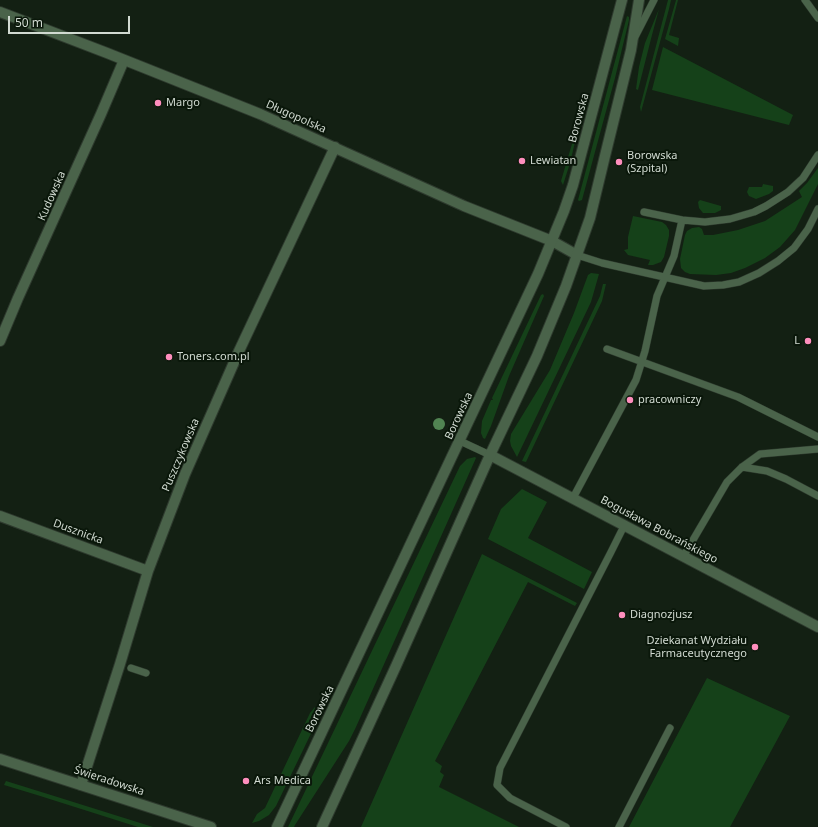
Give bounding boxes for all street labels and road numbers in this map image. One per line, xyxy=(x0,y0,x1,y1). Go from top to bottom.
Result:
street label: Borowska xyxy=(566,92,592,144)
street label: Długopolska xyxy=(264,98,328,136)
street label: Kudowska xyxy=(35,169,69,223)
street label: Borowska xyxy=(442,390,476,442)
street label: Puszczykowska xyxy=(160,416,202,494)
street label: Bogusława Bobrańskiego xyxy=(598,493,720,567)
street label: Dusznicka xyxy=(51,517,105,547)
street label: Borowska xyxy=(303,683,337,735)
street label: Świeradowska xyxy=(72,763,146,799)

